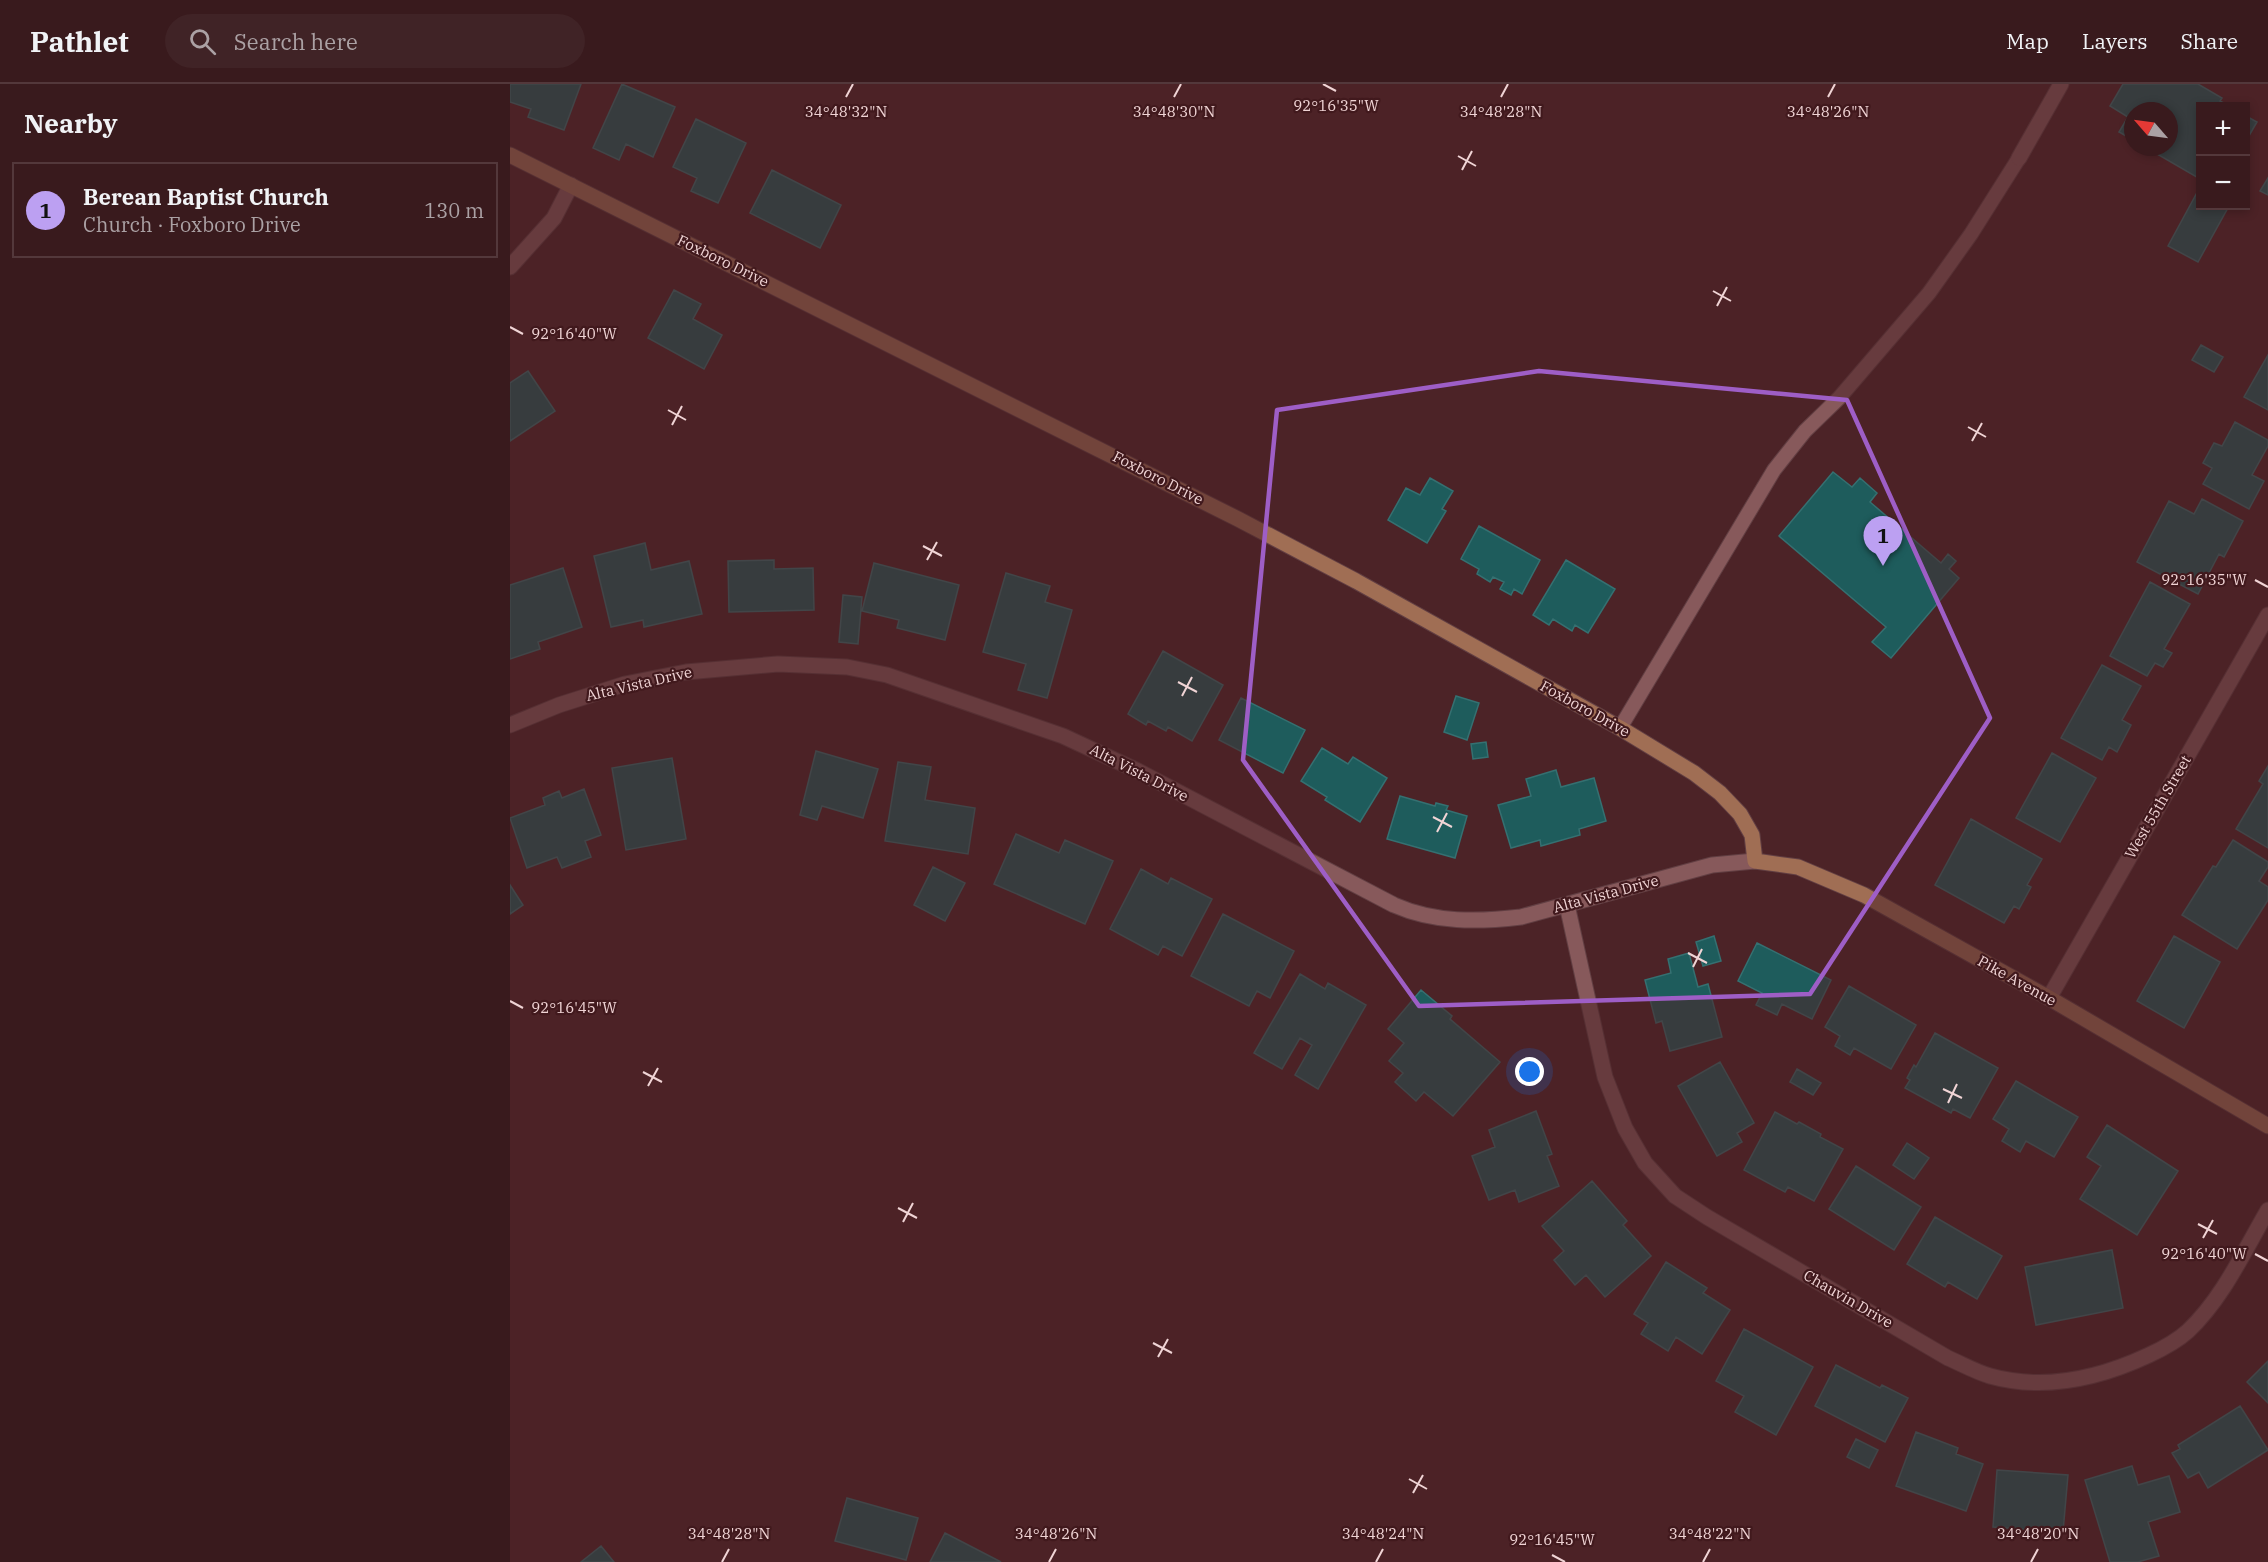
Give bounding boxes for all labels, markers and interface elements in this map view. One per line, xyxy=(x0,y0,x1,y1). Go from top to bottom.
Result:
search box xyxy=(165,14,585,68)
text: Pathlet xyxy=(30,23,129,60)
icon: search xyxy=(186,25,219,58)
text: Search here xyxy=(234,27,358,56)
text: Map xyxy=(2006,27,2049,55)
text: Layers xyxy=(2082,27,2148,55)
text: Share xyxy=(2181,27,2238,55)
text: 92°16'35"W xyxy=(1293,96,1379,115)
text: 34°48'32"N xyxy=(805,102,887,121)
text: 34°48'30"N xyxy=(1133,102,1215,121)
text: 34°48'28"N xyxy=(1460,102,1542,121)
text: 34°48'26"N xyxy=(1787,102,1869,121)
north arrow xyxy=(2124,102,2178,156)
map controls xyxy=(2196,102,2250,210)
button: + xyxy=(2196,102,2250,156)
text: Nearby xyxy=(24,106,118,140)
button: − xyxy=(2196,156,2250,210)
text: Berean Baptist Church xyxy=(83,182,329,211)
text: 1 xyxy=(40,197,52,224)
text: 130 m xyxy=(424,197,484,224)
text: Church · Foxboro Drive xyxy=(83,211,301,238)
street label: Foxboro Drive xyxy=(674,230,772,291)
text: 92°16'40"W xyxy=(531,324,617,343)
street label: Foxboro Drive xyxy=(1110,447,1207,509)
pin: 1 xyxy=(1864,516,1902,566)
text: 92°16'35"W xyxy=(2161,570,2247,589)
street label: Alta Vista Drive xyxy=(584,662,694,705)
street label: Foxboro Drive xyxy=(1537,676,1633,741)
street label: Alta Vista Drive xyxy=(1087,740,1192,806)
street label: West 55th Street xyxy=(2120,752,2195,862)
street label: Alta Vista Drive xyxy=(1551,870,1661,917)
street label: Pike Avenue xyxy=(1975,951,2060,1010)
text: 92°16'45"W xyxy=(531,998,617,1017)
your location xyxy=(1515,1057,1544,1086)
text: 92°16'40"W xyxy=(2161,1244,2247,1263)
street label: Chauvin Drive xyxy=(1800,1265,1896,1332)
text: 34°48'28"N xyxy=(688,1524,770,1543)
text: 34°48'26"N xyxy=(1015,1524,1097,1543)
text: 34°48'24"N xyxy=(1342,1524,1424,1543)
text: 34°48'22"N xyxy=(1669,1524,1751,1543)
text: 34°48'20"N xyxy=(1997,1524,2079,1543)
text: 92°16'45"W xyxy=(1509,1530,1595,1549)

